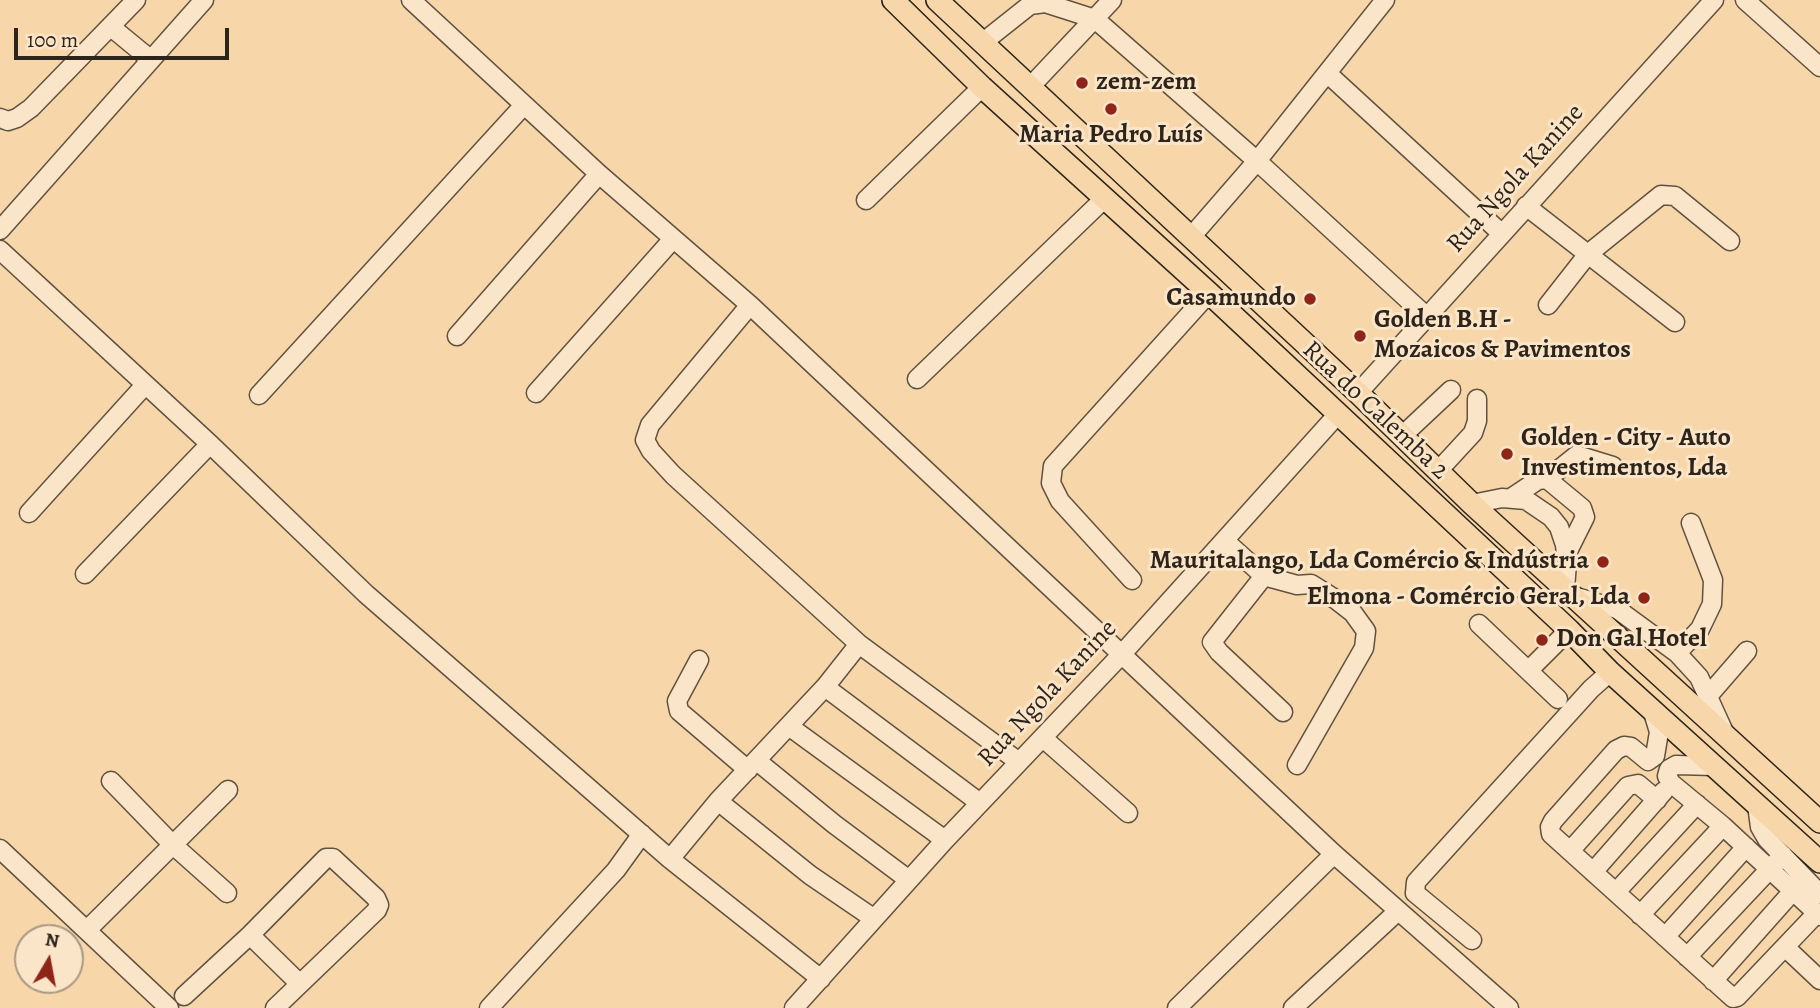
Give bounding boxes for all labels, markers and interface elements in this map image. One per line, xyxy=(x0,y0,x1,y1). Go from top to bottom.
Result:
scale bar xyxy=(18,14,233,58)
text: 100 m xyxy=(27,26,78,54)
place label: zem-zem xyxy=(1096,67,1197,99)
marker: zem-zem xyxy=(1074,75,1090,91)
street label: Rua Ngola Kanine xyxy=(1441,98,1591,260)
marker: Maria Pedro Luís xyxy=(1103,101,1119,117)
place label: Maria Pedro Luís xyxy=(1019,120,1203,152)
place label: Casamundo xyxy=(1166,283,1296,315)
marker: Casamundo xyxy=(1302,291,1318,307)
place label: Golden B.H - Mozaicos & Pavimentos xyxy=(1374,305,1631,366)
marker: Golden B.H - Mozaicos & Pavimentos xyxy=(1352,328,1368,344)
street label: Rua do Calemba 2 xyxy=(1295,335,1455,487)
place label: Golden - City - Auto Investimentos, Lda xyxy=(1521,423,1731,485)
marker: Golden - City - Auto Investimentos, Lda xyxy=(1499,446,1515,462)
place label: Mauritalango, Lda Comércio & Indústria xyxy=(1150,546,1589,578)
marker: Mauritalango, Lda Comércio & Indústria xyxy=(1595,554,1611,570)
place label: Elmona - Comércio Geral, Lda xyxy=(1307,582,1630,614)
marker: Elmona - Comércio Geral, Lda xyxy=(1636,590,1652,606)
street label: Rua Ngola Kanine xyxy=(972,614,1124,774)
place label: Don Gal Hotel xyxy=(1556,624,1707,656)
marker: Don Gal Hotel xyxy=(1534,632,1550,648)
north arrow xyxy=(14,924,84,994)
text: N xyxy=(43,926,61,954)

